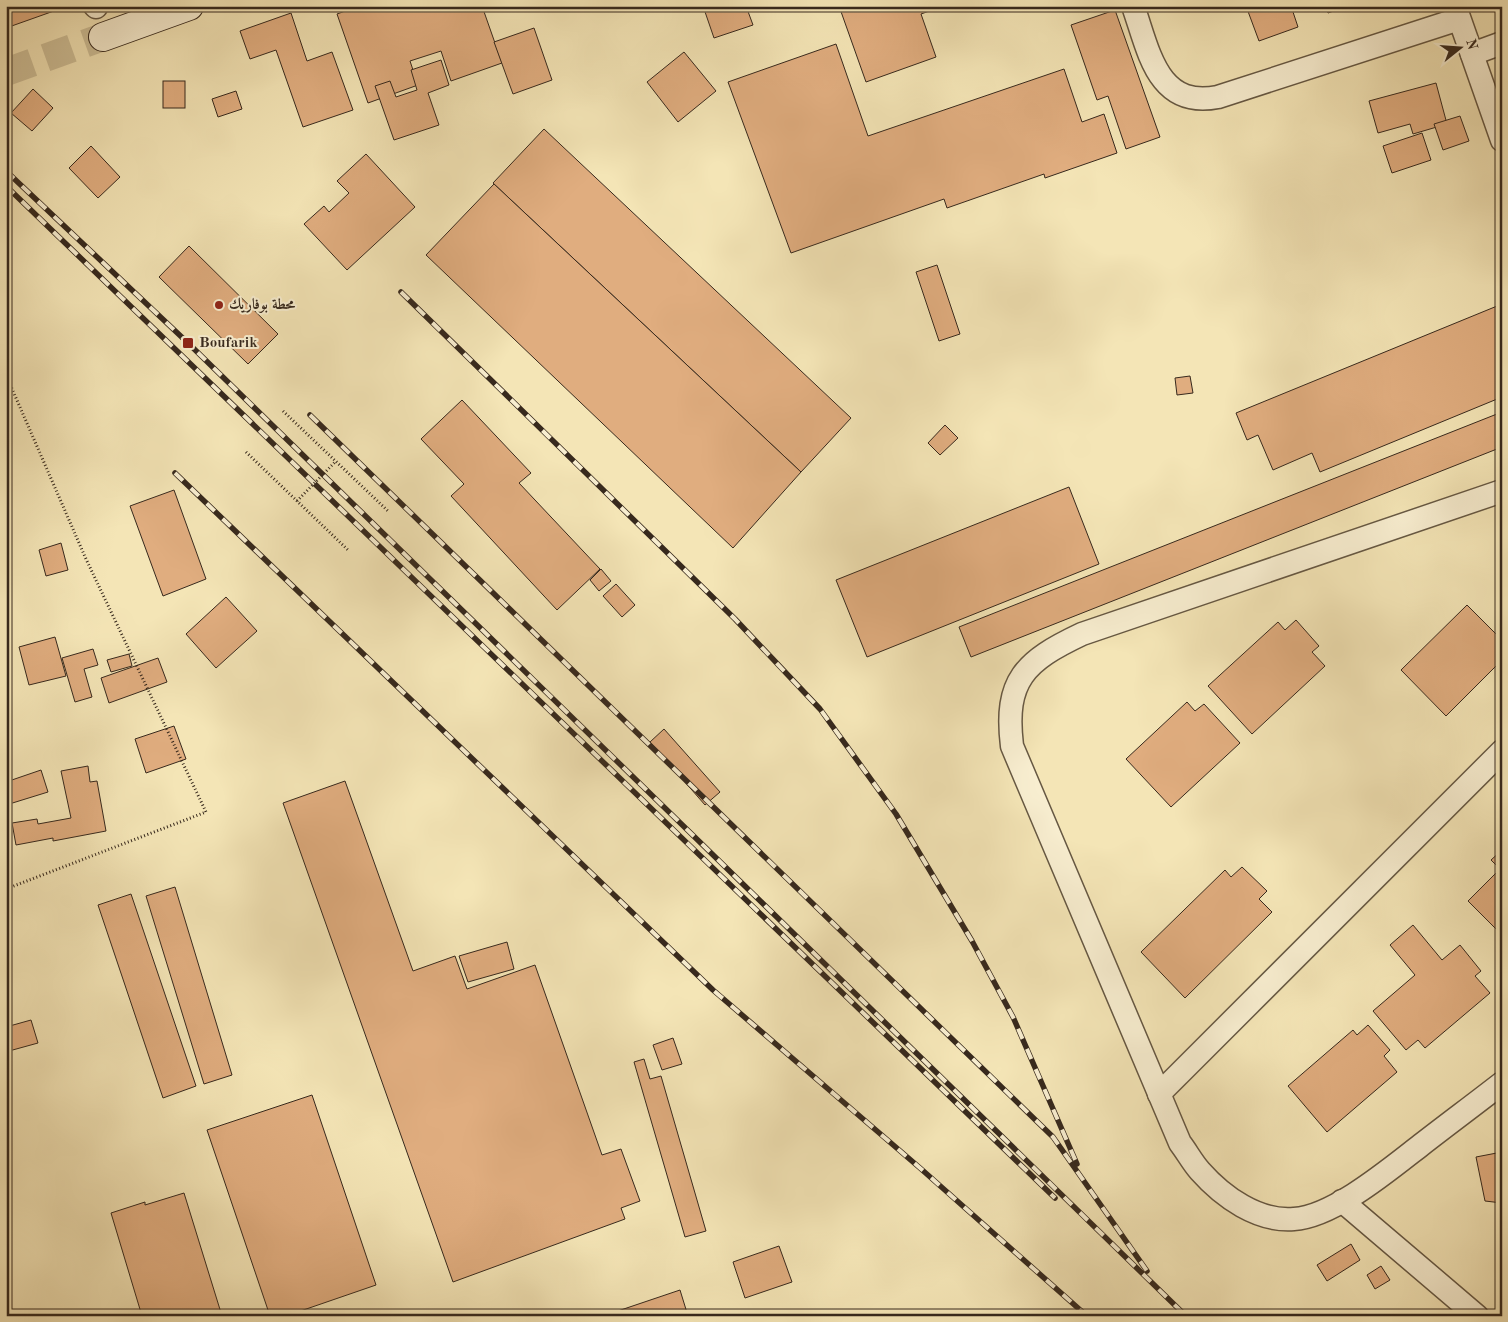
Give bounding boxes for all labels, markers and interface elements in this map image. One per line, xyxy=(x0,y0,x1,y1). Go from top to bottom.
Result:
north arrow xyxy=(1436,22,1486,72)
text: N xyxy=(1463,37,1480,52)
place label: محطة بوفاريك xyxy=(229,297,296,313)
marker: محطة بوفاريك xyxy=(213,299,225,311)
marker: Boufarik xyxy=(181,336,195,350)
place label: Boufarik xyxy=(199,336,258,351)

